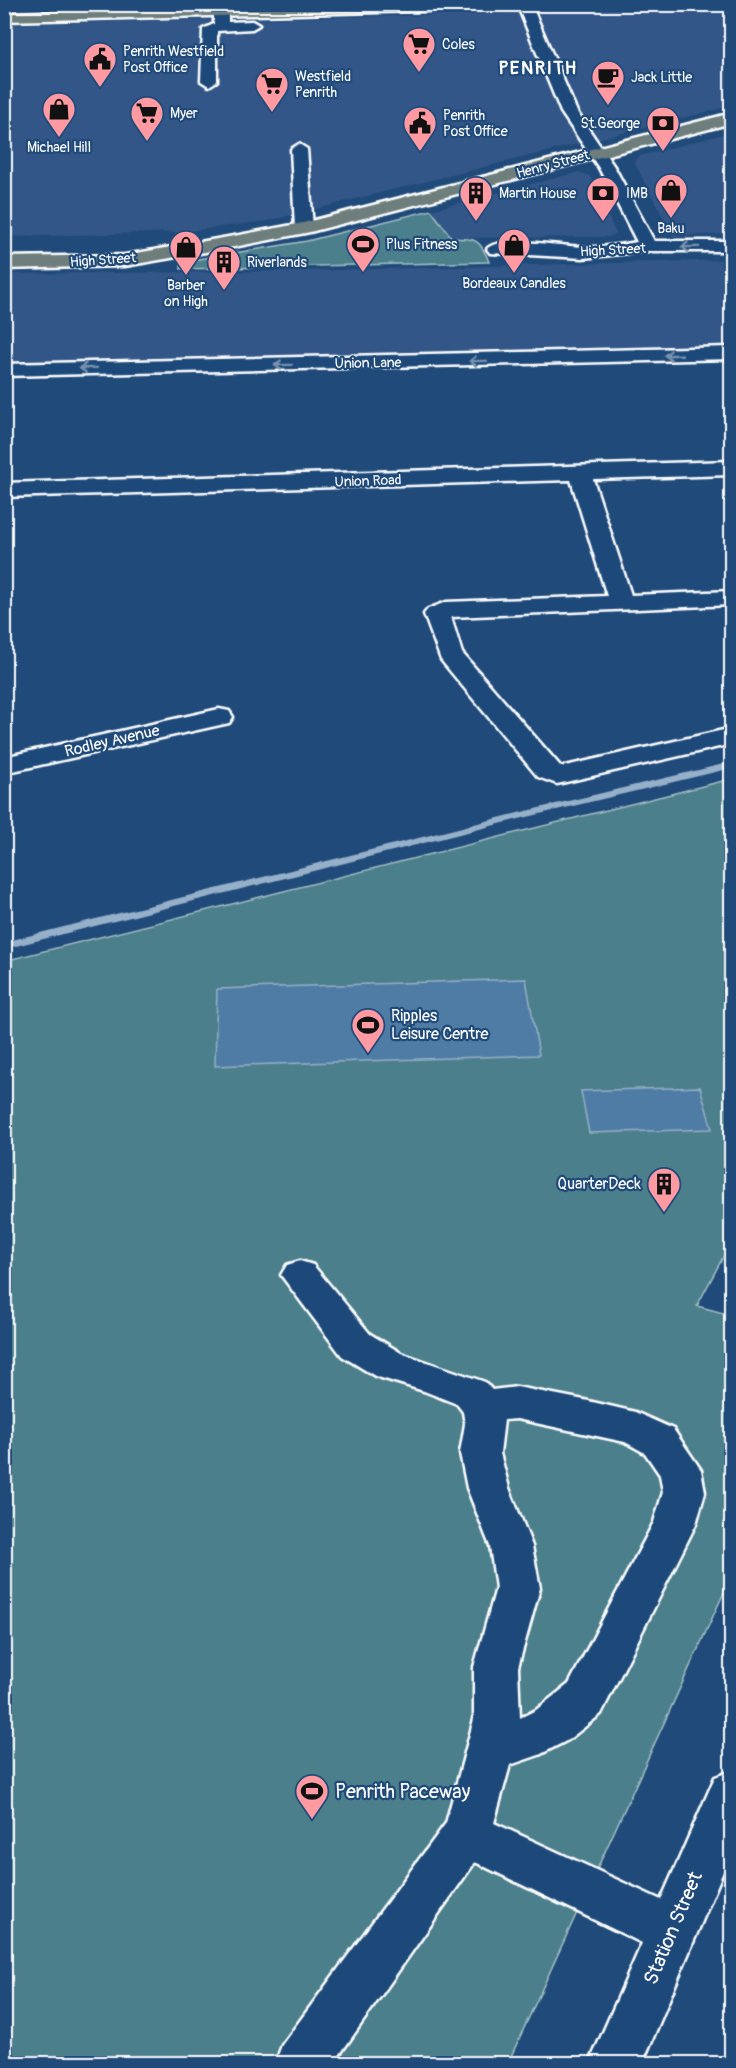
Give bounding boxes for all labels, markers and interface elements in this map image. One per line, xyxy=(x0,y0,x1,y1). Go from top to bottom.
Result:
supermarket icon: Coles xyxy=(401,26,437,73)
place label: Coles xyxy=(442,36,475,53)
public building icon: Penrith Westfield Post Office xyxy=(82,41,118,88)
place label: Penrith Westfield Post Office xyxy=(123,43,224,76)
district label: PENRITH xyxy=(498,57,578,80)
cafe icon: Jack Little xyxy=(590,59,626,106)
supermarket icon: Westfield Penrith xyxy=(254,66,290,113)
place label: Westfield Penrith xyxy=(295,68,351,101)
place label: Jack Little xyxy=(631,69,692,86)
shop icon: Michael Hill xyxy=(41,91,77,138)
supermarket icon: Myer xyxy=(129,95,165,142)
place label: Myer xyxy=(170,105,198,122)
public building icon: Penrith Post Office xyxy=(402,105,438,152)
bank icon: St.George xyxy=(645,105,681,152)
place label: Penrith Post Office xyxy=(443,107,508,140)
place label: St.George xyxy=(580,115,640,132)
place label: Michael Hill xyxy=(27,139,91,156)
street label: Henry Street xyxy=(515,146,592,182)
shop icon: Baku xyxy=(653,172,689,219)
building icon: Martin House xyxy=(458,175,494,222)
bank icon: IMB xyxy=(585,175,621,222)
place label: Martin House xyxy=(499,185,576,202)
place label: IMB xyxy=(626,185,648,202)
place label: Baku xyxy=(657,220,685,237)
sports icon: Plus Fitness xyxy=(345,226,381,273)
shop icon: Bordeaux Candles xyxy=(496,227,532,274)
shop icon: Barber on High xyxy=(168,229,204,276)
place label: Plus Fitness xyxy=(386,236,458,253)
street label: High Street xyxy=(580,240,647,260)
one-way arrow xyxy=(680,242,700,253)
building icon: Riverlands xyxy=(206,244,242,291)
street label: High Street xyxy=(69,249,137,271)
place label: Riverlands xyxy=(247,254,307,271)
place label: Bordeaux Candles xyxy=(462,275,566,292)
place label: Barber on High xyxy=(164,277,208,310)
one-way arrow xyxy=(664,349,684,361)
street label: Union Lane xyxy=(334,354,402,372)
one-way arrow xyxy=(469,355,489,366)
one-way arrow xyxy=(274,359,294,371)
one-way arrow xyxy=(79,363,99,374)
street label: Union Road xyxy=(334,471,402,491)
street label: Rodley Avenue xyxy=(63,720,162,762)
place label: Ripples Leisure Centre xyxy=(391,1006,489,1044)
sports icon: Ripples Leisure Centre xyxy=(350,1007,386,1054)
building icon: QuarterDeck xyxy=(646,1166,682,1213)
place label: QuarterDeck xyxy=(557,1174,641,1194)
sports icon: Penrith Paceway xyxy=(294,1773,330,1820)
place label: Penrith Paceway xyxy=(335,1779,471,1804)
street label: Station Street xyxy=(638,1867,708,1988)

